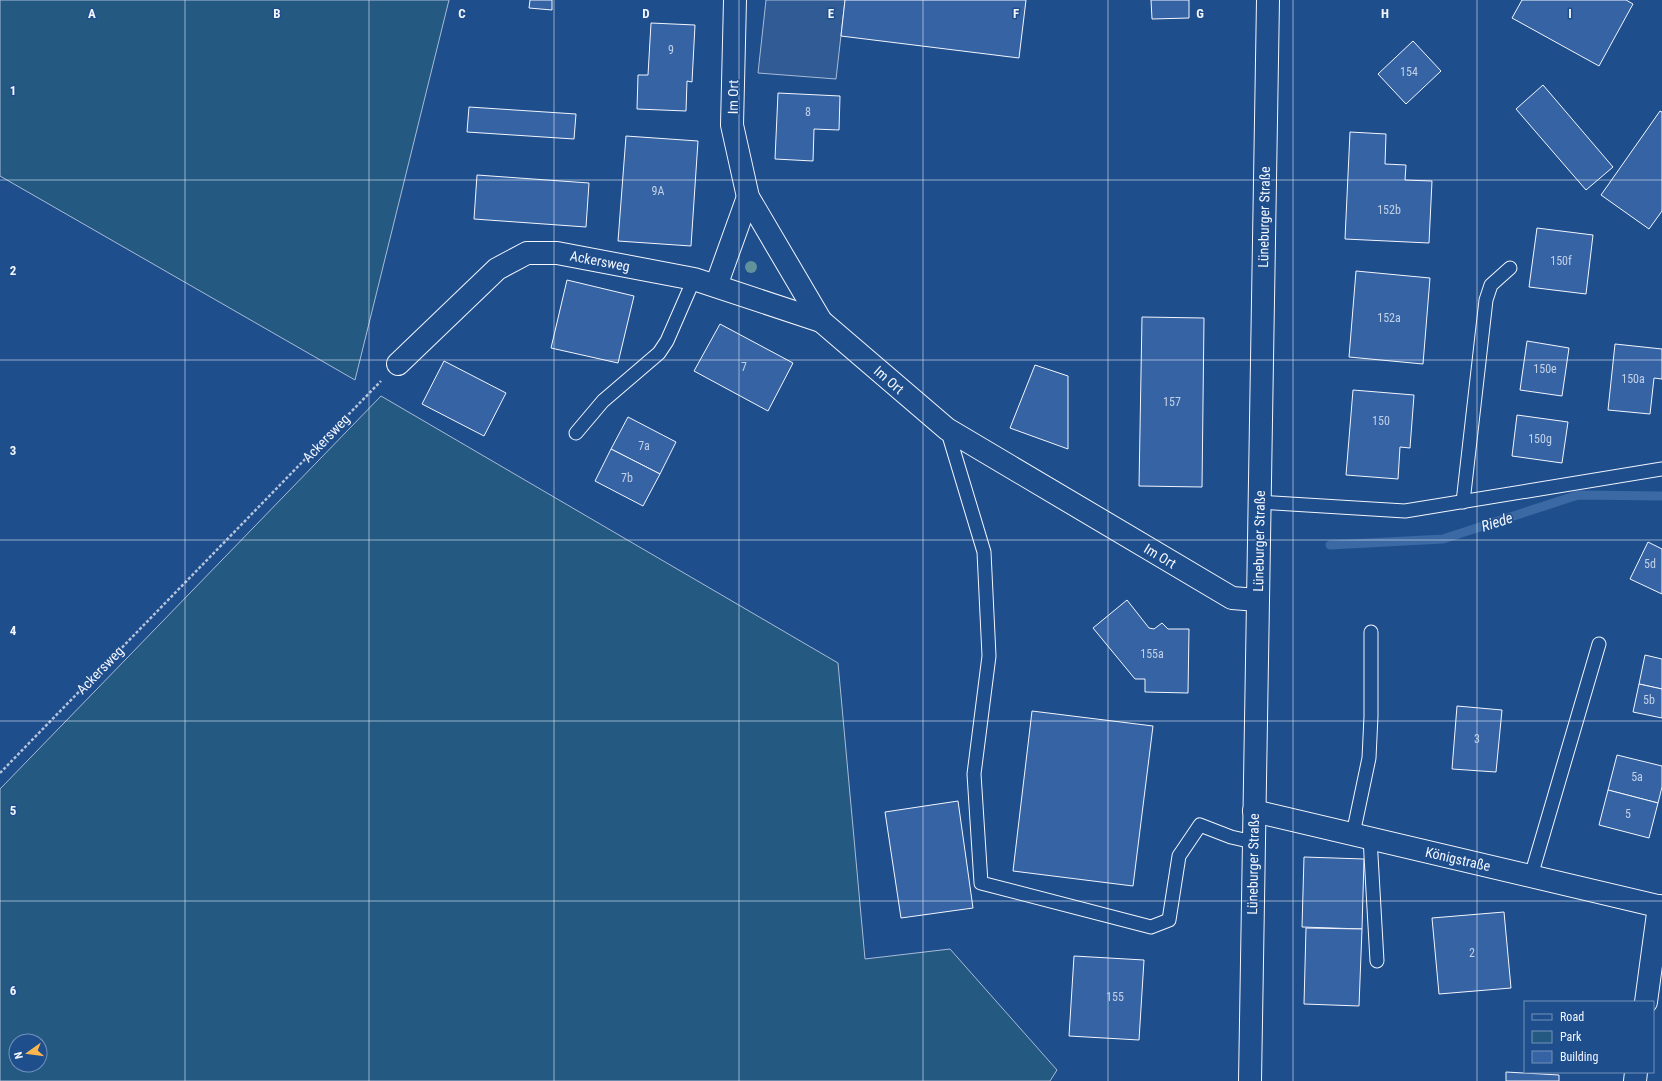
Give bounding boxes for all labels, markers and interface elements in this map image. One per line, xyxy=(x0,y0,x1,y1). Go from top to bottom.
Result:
text: A xyxy=(88,6,96,21)
text: B xyxy=(273,6,281,21)
text: C xyxy=(458,6,466,21)
text: D xyxy=(642,6,650,21)
text: E xyxy=(828,6,835,21)
text: F xyxy=(1013,6,1019,21)
text: G xyxy=(1196,6,1204,21)
text: H xyxy=(1381,6,1389,21)
text: I xyxy=(1568,6,1572,21)
house number: 9 xyxy=(668,43,674,57)
house number: 154 xyxy=(1400,65,1418,79)
street label: Im Ort xyxy=(725,80,741,114)
text: 1 xyxy=(10,83,16,98)
house number: 8 xyxy=(805,105,811,119)
street label: Lüneburger Straße xyxy=(1255,166,1273,268)
house number: 9A xyxy=(652,184,665,198)
house number: 152b xyxy=(1377,203,1401,217)
street label: Ackersweg xyxy=(569,247,631,275)
house number: 150f xyxy=(1550,254,1572,268)
text: 2 xyxy=(10,263,17,278)
house number: 152a xyxy=(1377,311,1401,325)
house number: 7 xyxy=(741,360,747,374)
house number: 150e xyxy=(1533,362,1557,376)
street label: Im Ort xyxy=(871,363,907,397)
house number: 150a xyxy=(1621,372,1645,386)
house number: 157 xyxy=(1163,395,1181,409)
street label: Ackersweg xyxy=(299,411,353,465)
house number: 150 xyxy=(1372,414,1390,428)
house number: 150g xyxy=(1528,432,1552,446)
house number: 7a xyxy=(638,439,650,453)
text: 3 xyxy=(10,443,16,458)
house number: 7b xyxy=(621,471,633,485)
street label: Lüneburger Straße xyxy=(1250,490,1268,592)
water label: Riede xyxy=(1479,508,1515,535)
street label: Im Ort xyxy=(1141,540,1179,572)
house number: 5d xyxy=(1644,557,1656,571)
text: 4 xyxy=(10,623,17,638)
street label: Ackersweg xyxy=(73,643,127,697)
house number: 155a xyxy=(1140,647,1164,661)
house number: 5b xyxy=(1643,693,1655,707)
house number: 3 xyxy=(1474,732,1480,746)
house number: 5a xyxy=(1631,770,1643,784)
text: 5 xyxy=(10,803,17,818)
house number: 5 xyxy=(1625,807,1631,821)
street label: Lüneburger Straße xyxy=(1244,813,1262,915)
street label: Königstraße xyxy=(1424,844,1493,874)
house number: 2 xyxy=(1469,946,1475,960)
text: 6 xyxy=(10,983,17,998)
house number: 155 xyxy=(1106,990,1124,1004)
legend xyxy=(1524,1001,1654,1073)
text: Road xyxy=(1560,1010,1584,1024)
text: Park xyxy=(1560,1030,1582,1044)
north arrow xyxy=(8,1033,48,1073)
text: N xyxy=(12,1050,26,1060)
text: Building xyxy=(1560,1050,1598,1064)

